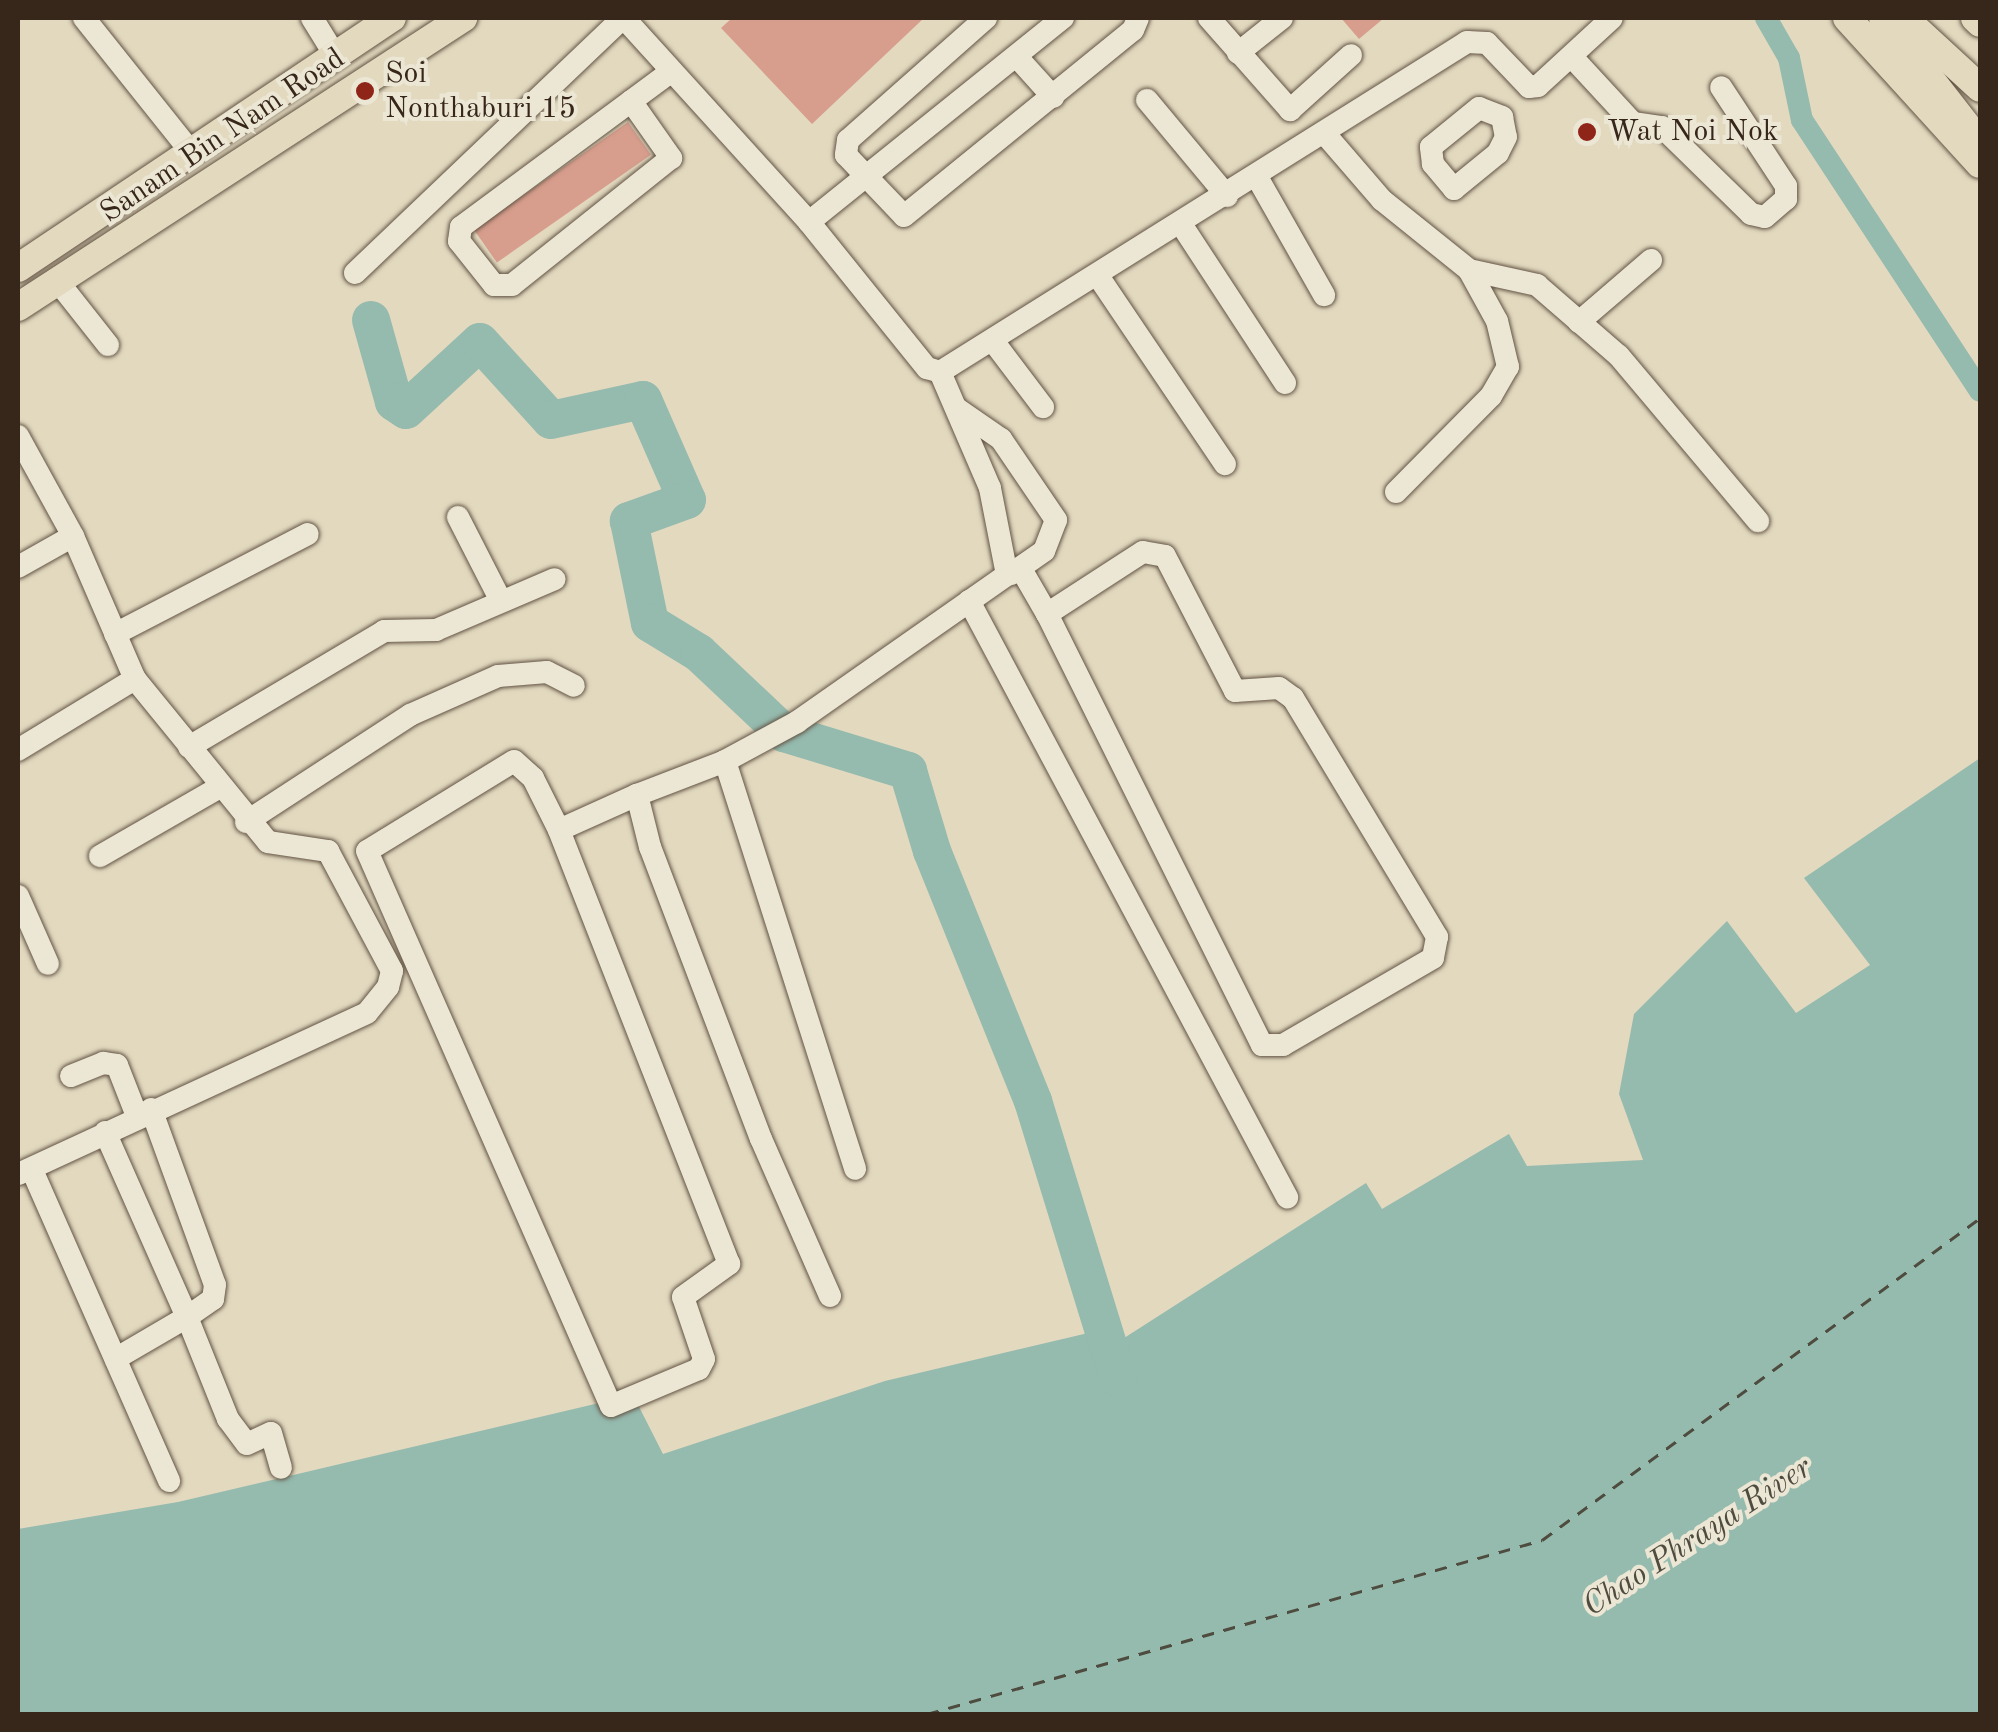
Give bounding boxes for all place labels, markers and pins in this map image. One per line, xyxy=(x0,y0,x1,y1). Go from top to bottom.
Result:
place label: Soi Nonthaburi 15 xyxy=(385,56,576,126)
marker: Soi Nonthaburi 15 xyxy=(354,80,376,102)
place label: Wat Noi Nok xyxy=(1607,114,1778,150)
marker: Wat Noi Nok xyxy=(1576,121,1598,143)

